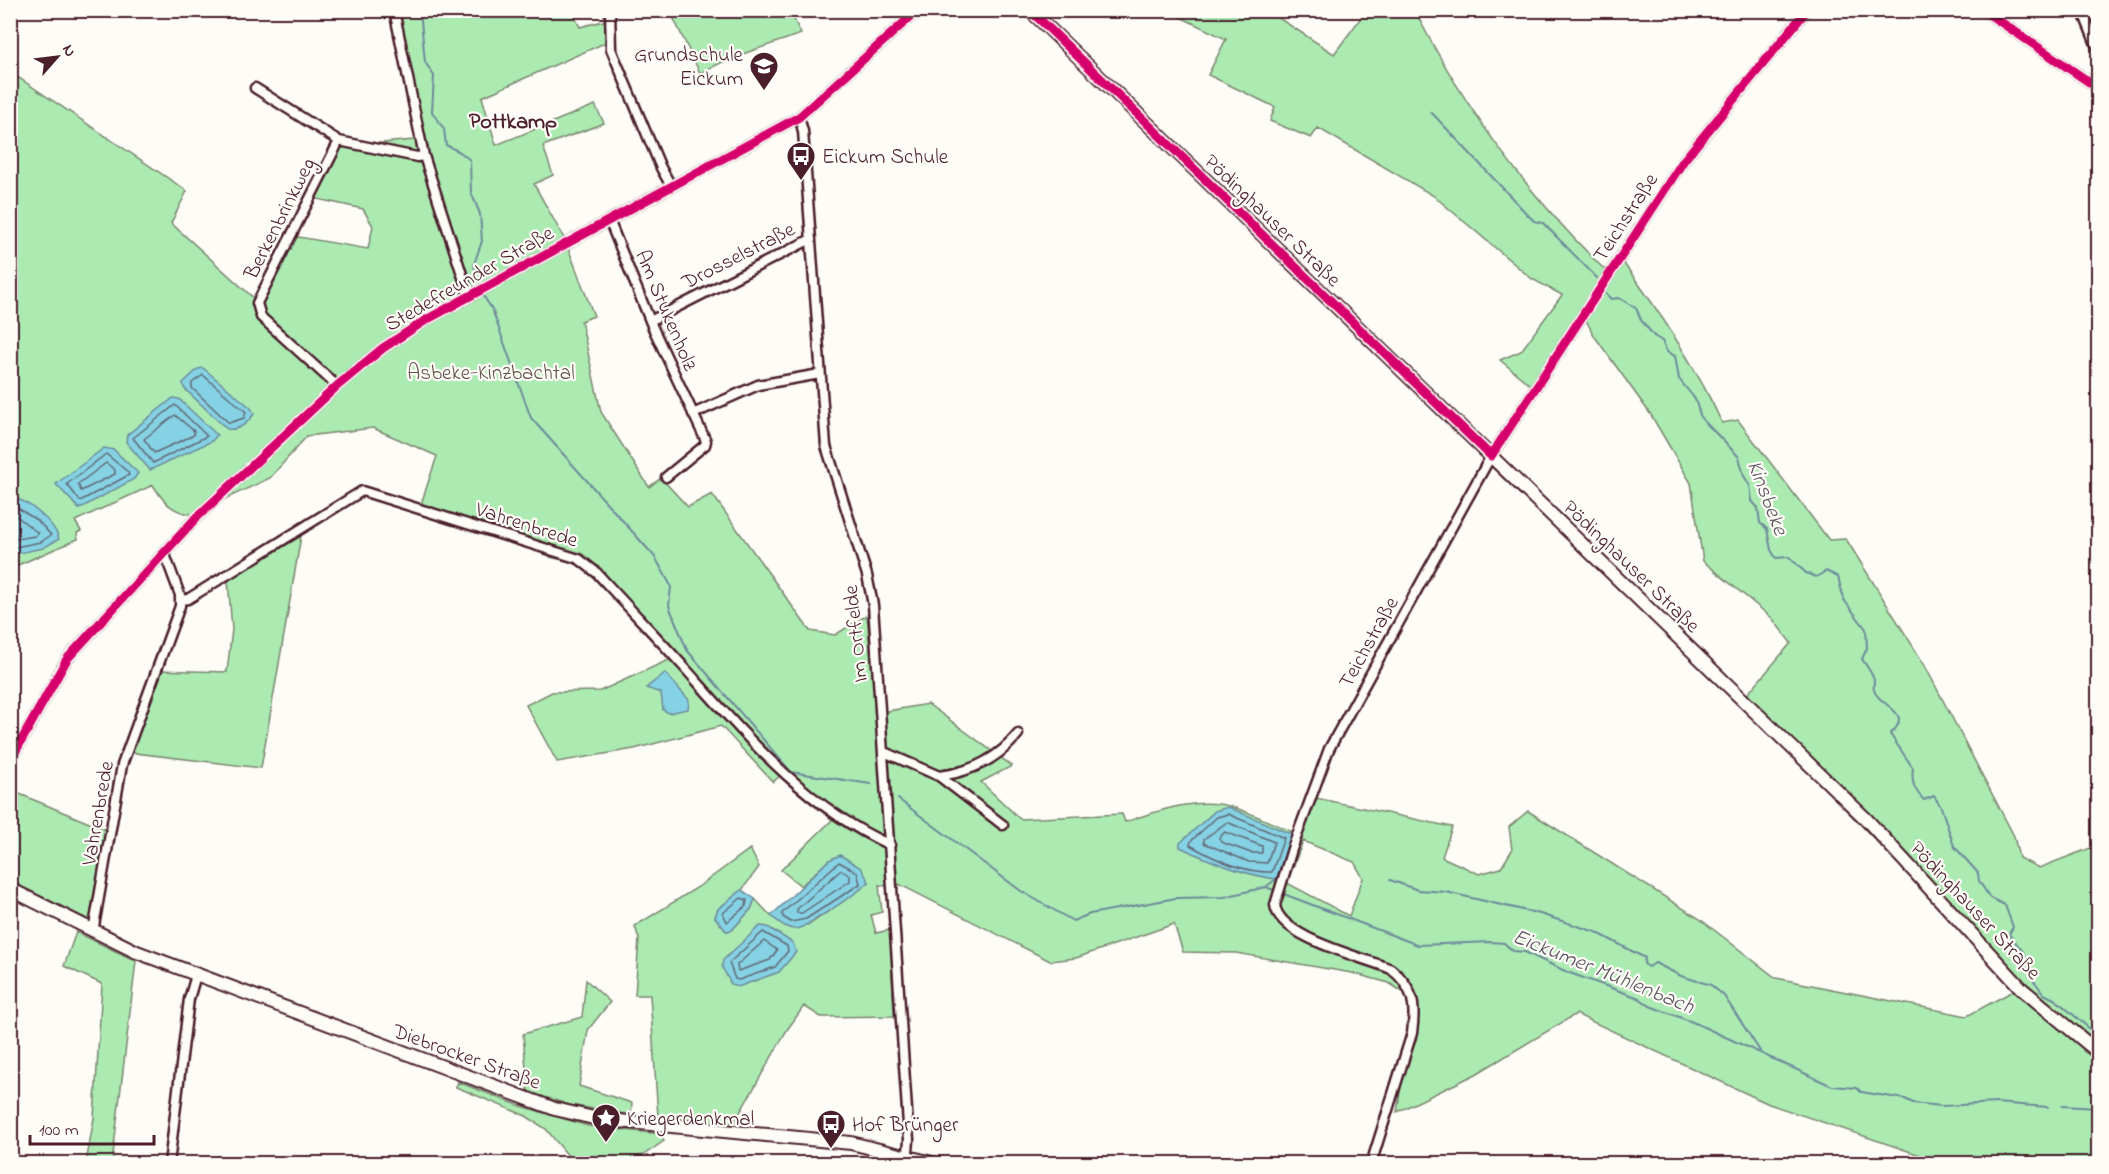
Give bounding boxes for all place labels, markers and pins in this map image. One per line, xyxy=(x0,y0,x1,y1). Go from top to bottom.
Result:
place label: Grundschule Eickum xyxy=(634,41,744,95)
school or university icon: Grundschule Eickum xyxy=(748,50,780,92)
bus stop icon: Eickum Schule xyxy=(785,140,817,182)
place label: Eickum Schule xyxy=(822,143,949,173)
place icon: Kriegerdenkmal xyxy=(590,1102,622,1144)
place label: Kriegerdenkmal xyxy=(627,1105,754,1137)
bus stop icon: Hof Brünger xyxy=(815,1108,847,1150)
place label: Hof Brünger xyxy=(852,1111,959,1143)

